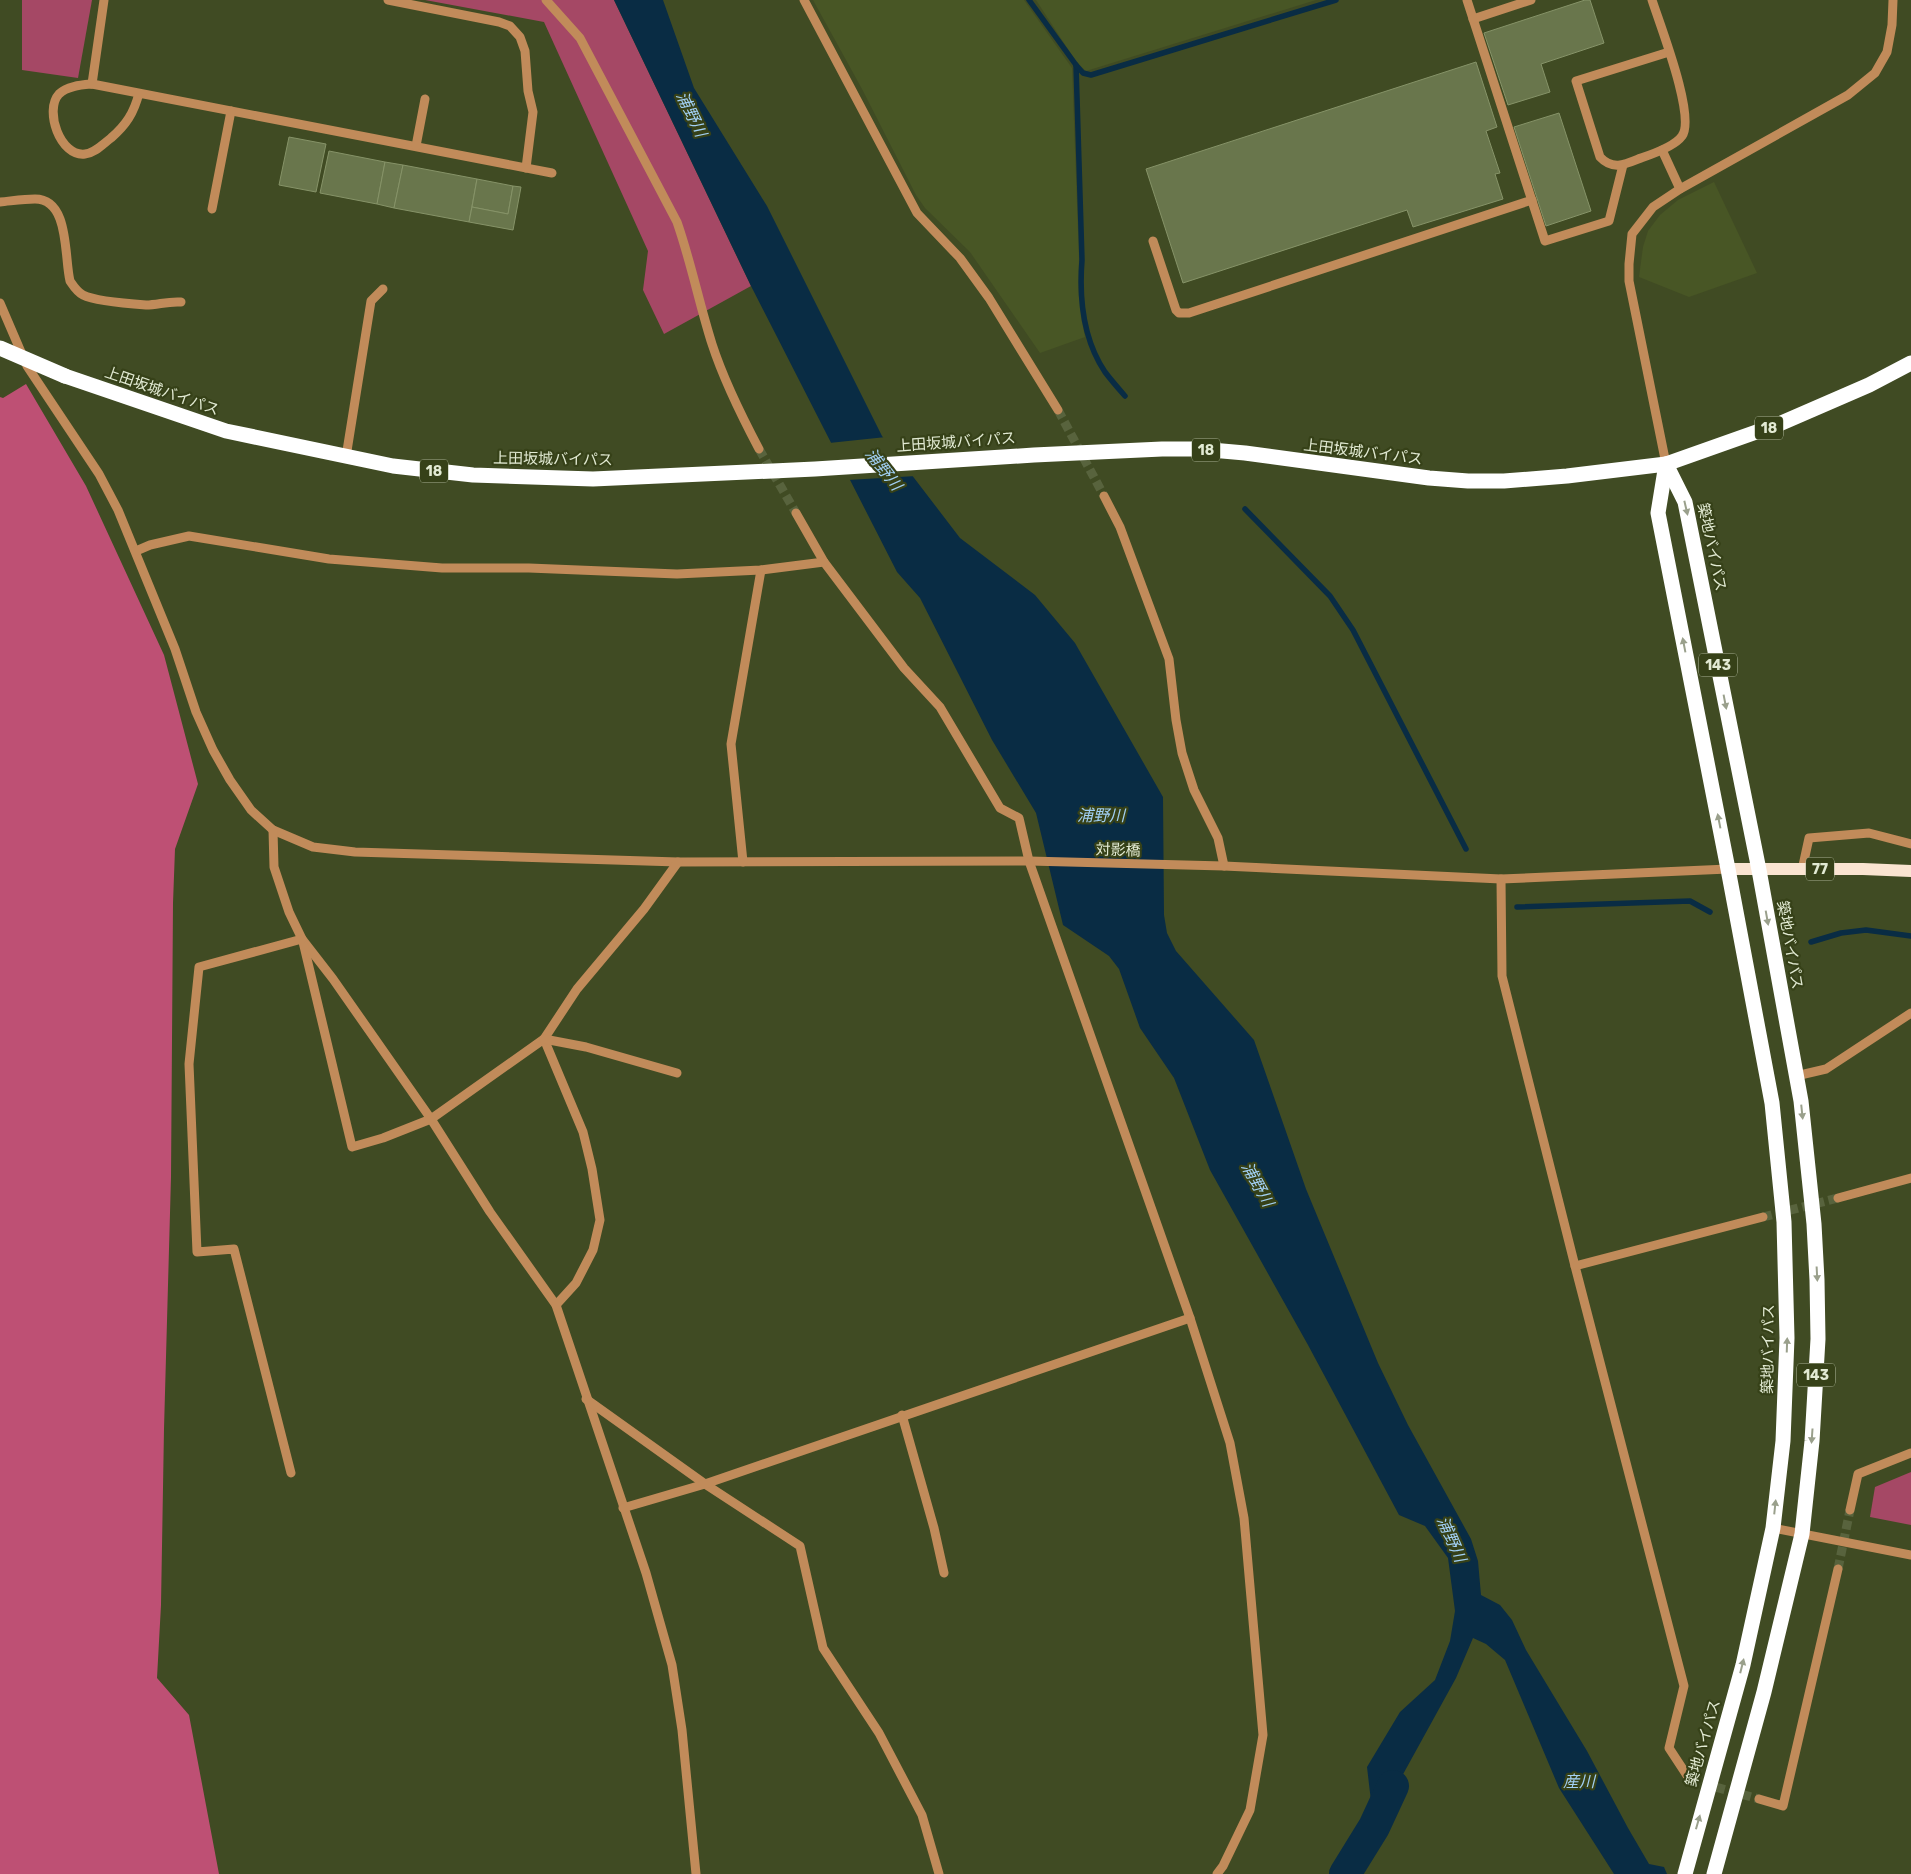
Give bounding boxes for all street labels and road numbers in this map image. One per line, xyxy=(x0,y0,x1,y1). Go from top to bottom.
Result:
street label: 上田坂城バイパス xyxy=(102,363,222,419)
road number: 18 xyxy=(1755,416,1783,439)
street label: 上田坂城バイパス xyxy=(896,429,1016,455)
street label: 上田坂城バイパス xyxy=(1302,436,1424,468)
road number: 18 xyxy=(1192,438,1220,462)
street label: 上田坂城バイパス xyxy=(493,449,613,469)
road number: 18 xyxy=(420,460,448,482)
street label: 築地バイパス xyxy=(1694,501,1730,593)
road number: 143 xyxy=(1699,654,1737,676)
street label: 対影橋 xyxy=(1095,841,1141,859)
road number: 77 xyxy=(1806,858,1834,881)
street label: 築地バイパス xyxy=(1773,899,1807,991)
street label: 築地バイパス xyxy=(1758,1304,1778,1394)
road number: 143 xyxy=(1797,1364,1835,1386)
street label: 築地バイパス xyxy=(1682,1697,1724,1789)

